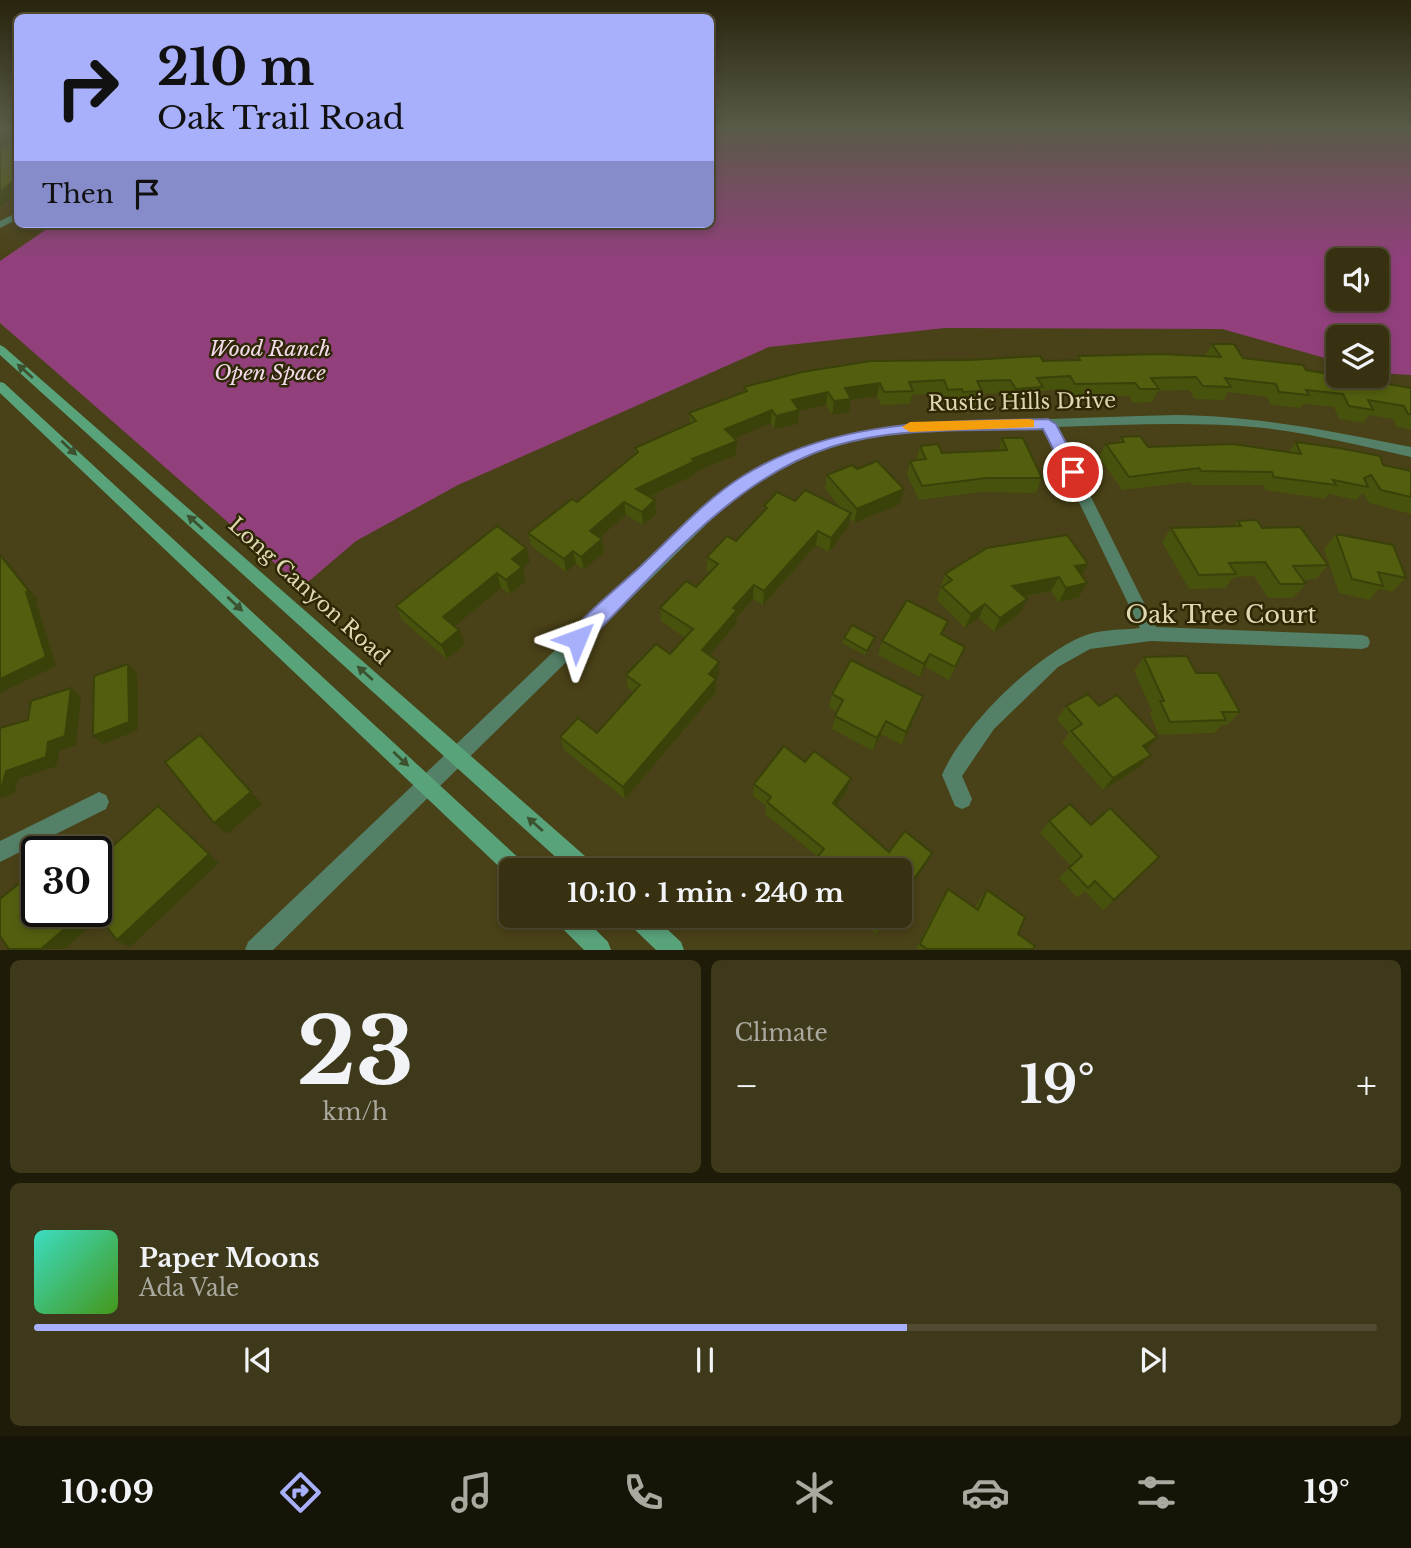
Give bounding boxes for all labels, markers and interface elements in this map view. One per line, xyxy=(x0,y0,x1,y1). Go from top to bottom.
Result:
text: 210 m xyxy=(157,37,315,98)
icon: right xyxy=(42,42,133,133)
text: Oak Trail Road xyxy=(157,98,404,138)
icon: arrive xyxy=(128,175,166,213)
text: Then xyxy=(42,178,114,210)
map controls xyxy=(1326,248,1389,388)
button: sound xyxy=(1326,248,1389,311)
button: layers xyxy=(1326,325,1389,388)
park label: Wood Ranch Open Space xyxy=(209,336,331,386)
one-way arrow xyxy=(16,364,33,379)
street label: Rustic Hills Drive xyxy=(928,387,1116,417)
one-way arrow xyxy=(60,440,77,457)
pin xyxy=(1043,442,1103,502)
icon: arrive xyxy=(1054,453,1092,491)
street label: Long Canyon Road xyxy=(223,512,395,670)
one-way arrow xyxy=(186,514,204,530)
one-way arrow xyxy=(226,595,243,612)
street label: Oak Tree Court xyxy=(1125,600,1317,629)
position arrow xyxy=(540,602,614,676)
one-way arrow xyxy=(356,665,374,681)
one-way arrow xyxy=(392,751,410,767)
one-way arrow xyxy=(526,816,544,832)
speed limit sign: 30 xyxy=(21,836,112,927)
text: 10:10 · 1 min · 240 m xyxy=(567,877,844,909)
text: 23 xyxy=(297,996,414,1109)
text: Climate xyxy=(735,1019,828,1047)
text: 19° xyxy=(1020,1053,1095,1117)
text: − xyxy=(735,1062,759,1109)
text: + xyxy=(1356,1062,1377,1109)
text: km/h xyxy=(323,1098,388,1126)
text: Paper Moons xyxy=(139,1242,320,1274)
text: Ada Vale xyxy=(139,1274,239,1302)
icon: previous xyxy=(239,1341,277,1379)
icon: pause xyxy=(686,1341,724,1379)
icon: next xyxy=(1134,1341,1172,1379)
icon: directions xyxy=(276,1468,325,1517)
icon: music xyxy=(447,1468,496,1517)
icon: phone xyxy=(619,1468,668,1517)
icon: climate xyxy=(790,1468,839,1517)
icon: car xyxy=(961,1468,1010,1517)
icon: filters xyxy=(1132,1468,1181,1517)
text: 10:09 xyxy=(61,1472,154,1512)
text: 19° xyxy=(1304,1472,1350,1512)

